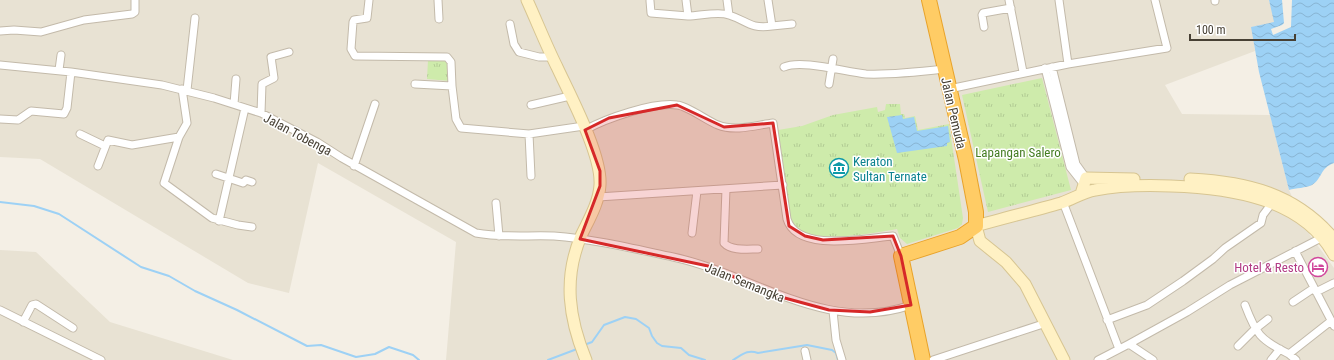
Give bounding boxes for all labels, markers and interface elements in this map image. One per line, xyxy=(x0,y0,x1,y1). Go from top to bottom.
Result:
scale bar xyxy=(1190,16,1295,42)
text: 100 m xyxy=(1196,23,1226,37)
street label: Jalan Pemuda xyxy=(938,76,969,150)
street label: Jalan Tobenga xyxy=(261,110,334,159)
park label: Lapangan Salero xyxy=(975,145,1061,160)
place label: Keraton Sultan Ternate xyxy=(853,154,927,184)
museum icon: Keraton Sultan Ternate xyxy=(828,157,850,179)
hotel icon: Hotel & Resto xyxy=(1307,256,1329,278)
street label: Jalan Semangka xyxy=(703,260,787,305)
place label: Hotel & Resto xyxy=(1234,260,1304,275)

